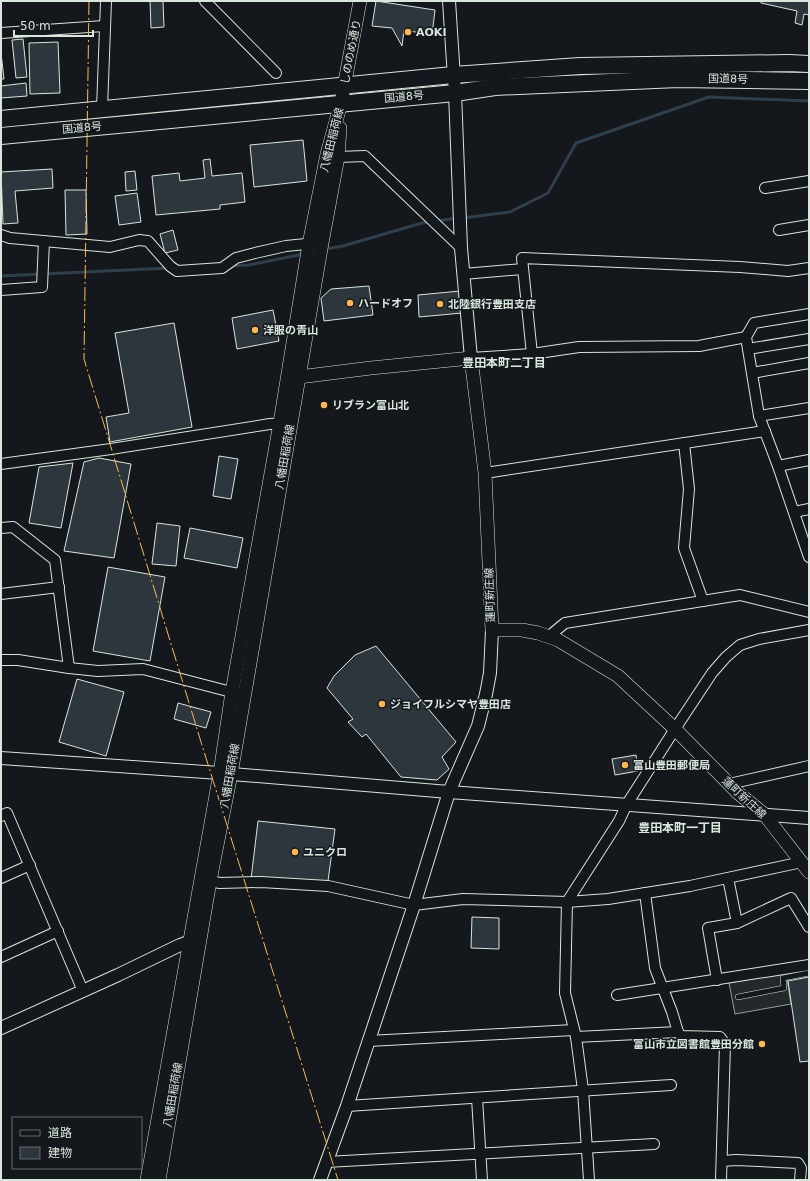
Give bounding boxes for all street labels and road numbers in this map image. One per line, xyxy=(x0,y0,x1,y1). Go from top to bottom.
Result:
street label: しののめ通り xyxy=(338,18,364,86)
street label: 国道8号 xyxy=(708,72,748,86)
street label: 国道8号 xyxy=(384,89,424,105)
street label: 八幡田稲荷線 xyxy=(318,106,346,174)
street label: 国道8号 xyxy=(62,120,102,136)
street label: 八幡田稲荷線 xyxy=(273,423,297,491)
street label: 蓮町新庄線 xyxy=(483,567,497,623)
street label: 八幡田稲荷線 xyxy=(218,742,242,810)
street label: 蓮町新庄線 xyxy=(719,774,769,822)
street label: 八幡田稲荷線 xyxy=(161,1061,185,1129)

